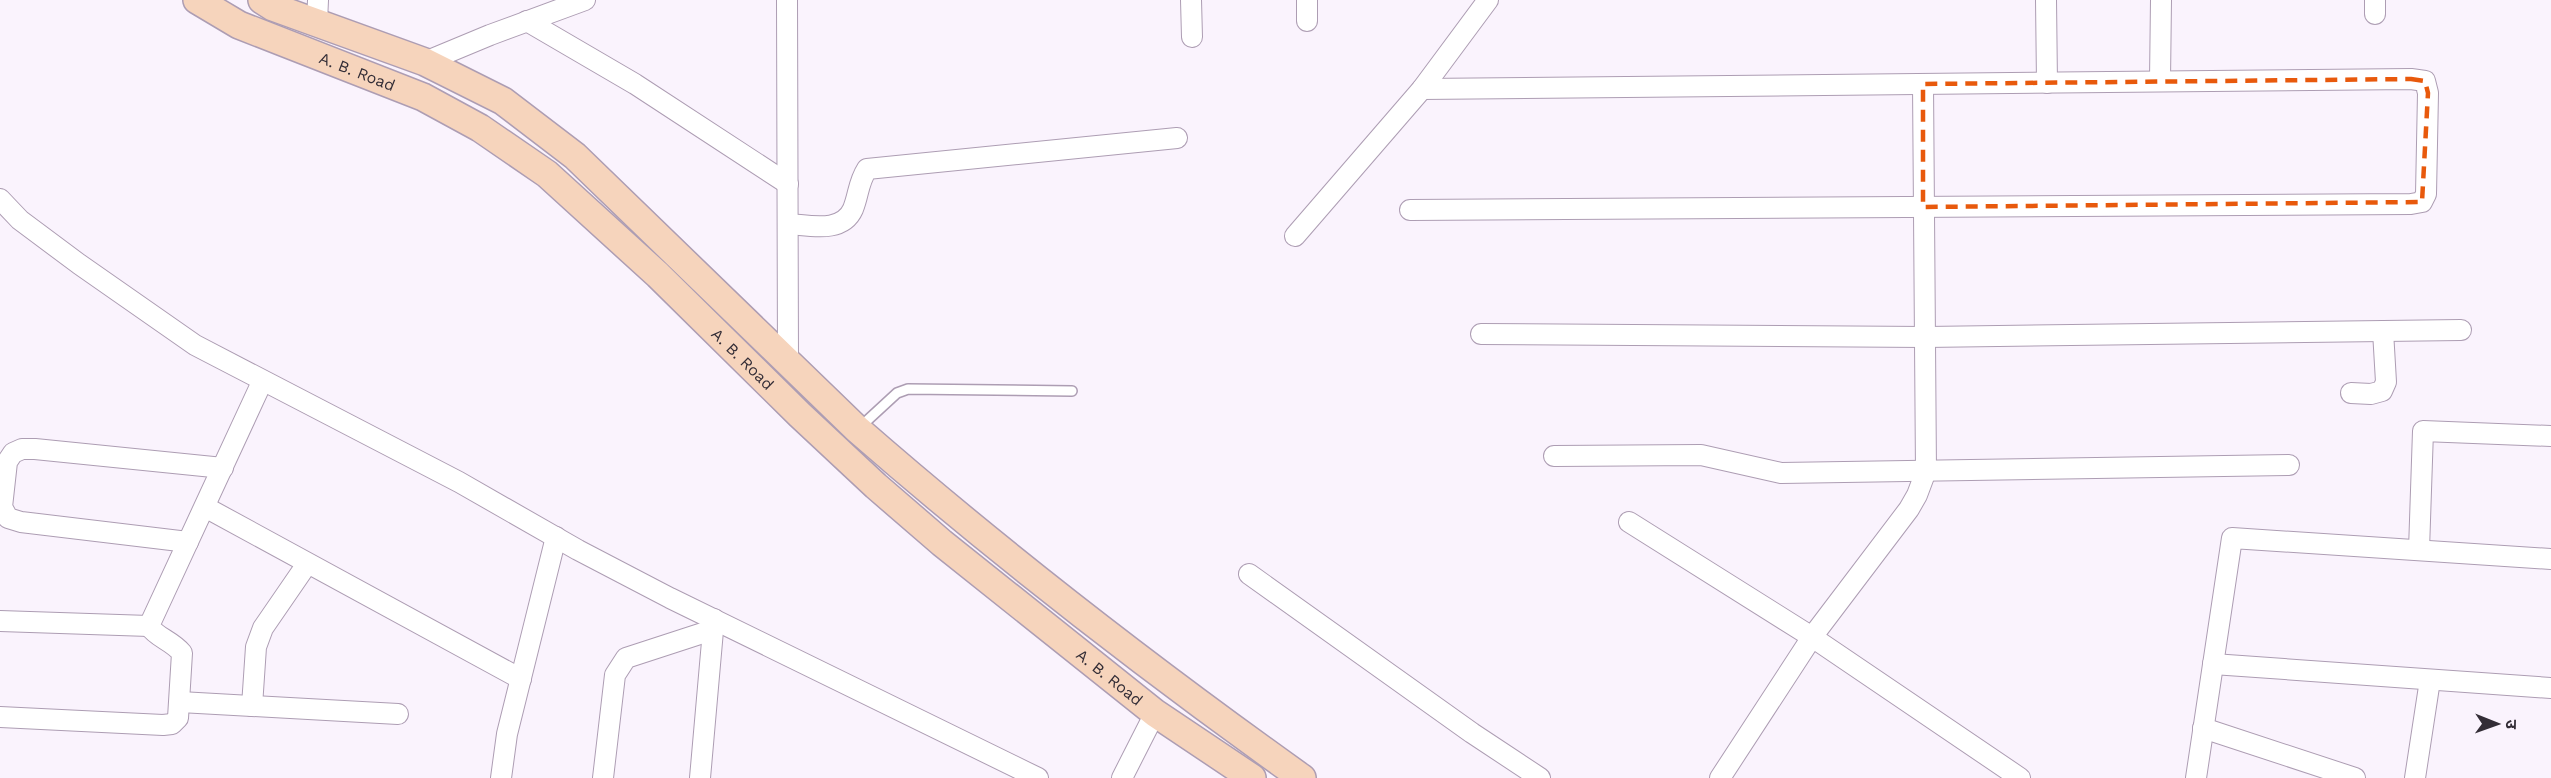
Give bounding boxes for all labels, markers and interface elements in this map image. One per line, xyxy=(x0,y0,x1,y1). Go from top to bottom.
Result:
street label: A. B. Road xyxy=(317,48,398,95)
street label: A. B. Road xyxy=(708,324,778,394)
street label: A. B. Road xyxy=(1072,645,1147,710)
north arrow xyxy=(2467,694,2527,754)
text: उ xyxy=(2502,719,2521,730)

